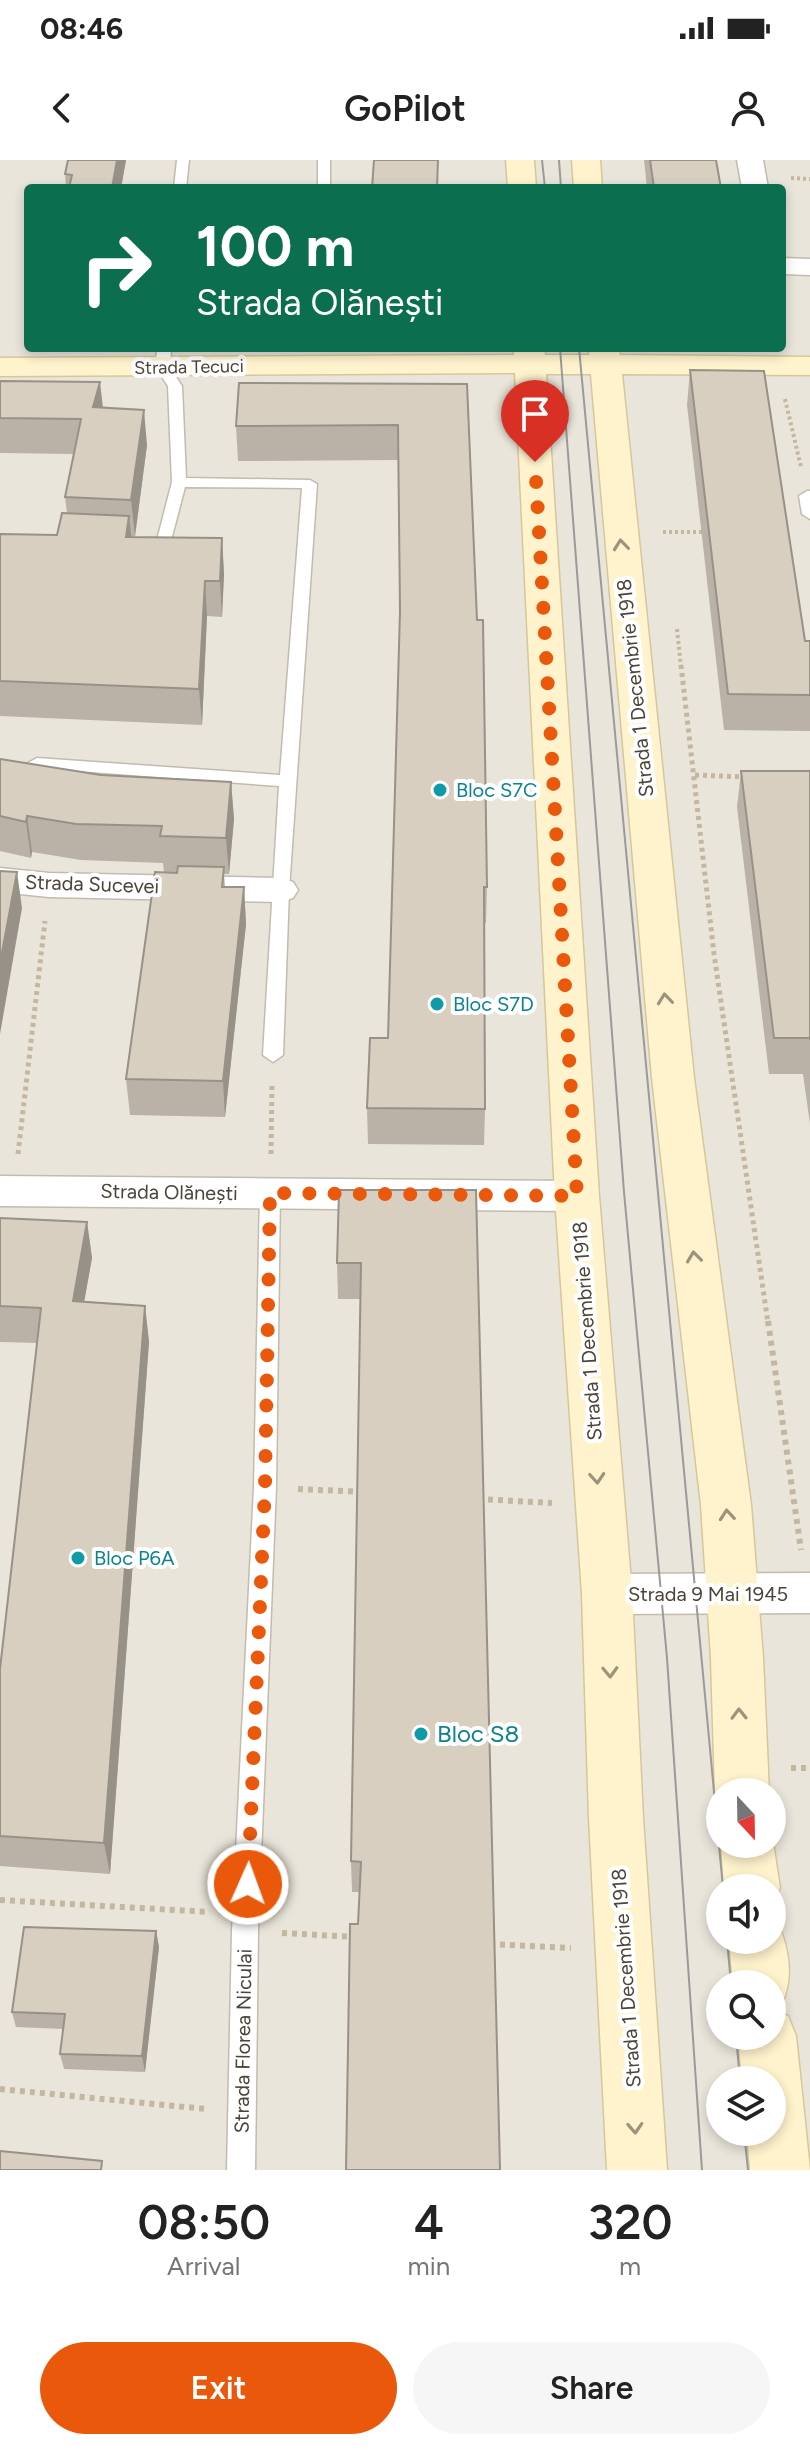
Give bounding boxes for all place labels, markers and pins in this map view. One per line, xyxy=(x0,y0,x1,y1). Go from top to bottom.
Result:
pin xyxy=(501,380,569,462)
place label: Bloc S7C xyxy=(456,778,537,802)
marker: Bloc S7C xyxy=(431,781,449,799)
place label: Bloc S7D xyxy=(453,992,534,1016)
marker: Bloc S7D xyxy=(428,995,446,1013)
place label: Bloc P6A xyxy=(94,1546,175,1570)
marker: Bloc P6A xyxy=(69,1549,87,1567)
place label: Bloc S8 xyxy=(437,1719,519,1748)
marker: Bloc S8 xyxy=(412,1725,430,1743)

